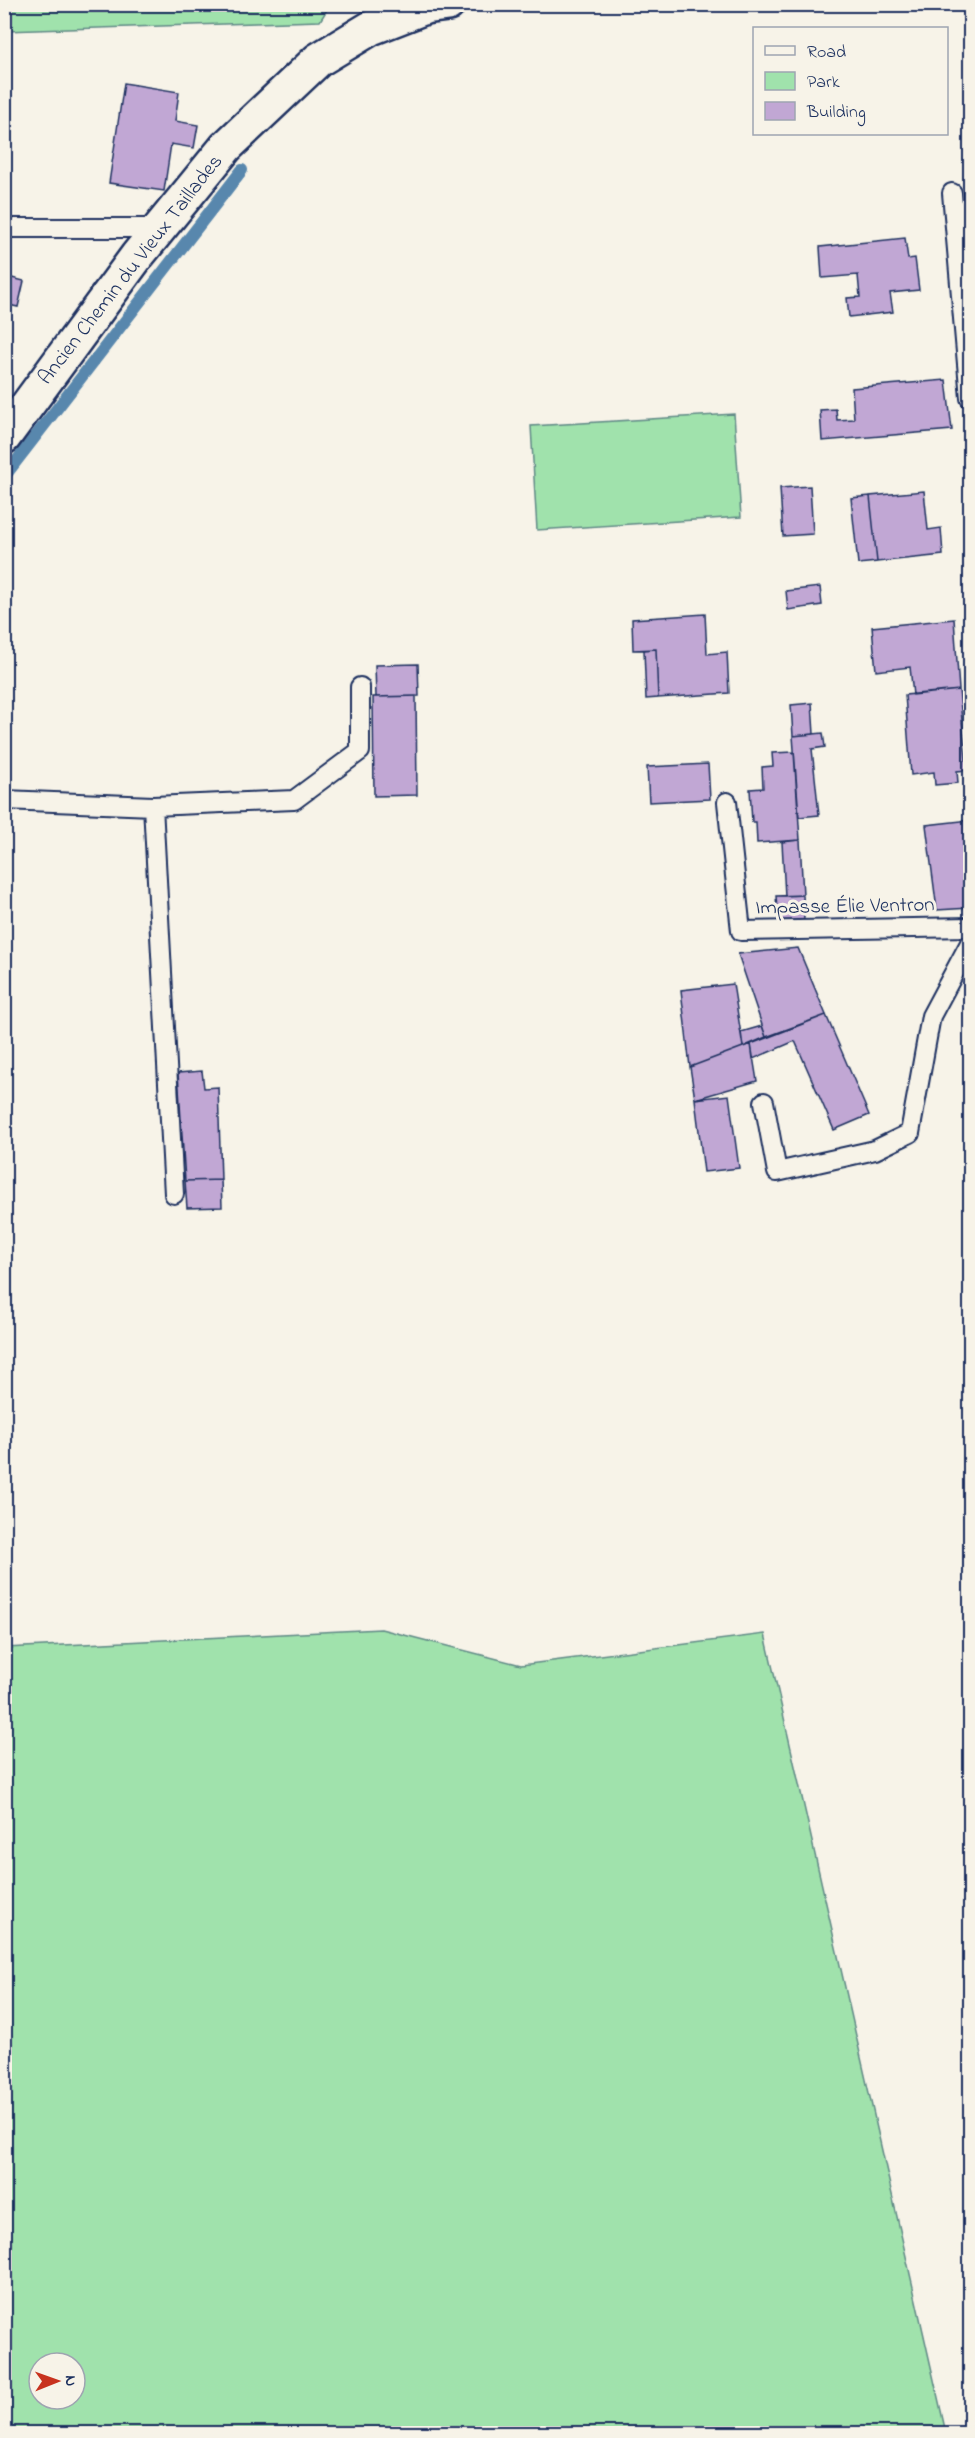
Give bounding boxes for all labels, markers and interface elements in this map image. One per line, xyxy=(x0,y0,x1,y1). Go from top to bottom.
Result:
legend xyxy=(753,27,948,135)
text: Road xyxy=(807,40,846,66)
text: Park xyxy=(807,70,840,96)
text: Building xyxy=(806,100,866,127)
street label: Ancien Chemin du Vieux Taillades xyxy=(31,148,231,392)
street label: Impasse Élie Ventron xyxy=(755,890,935,924)
north arrow xyxy=(27,2351,87,2411)
text: N xyxy=(58,2375,82,2387)

